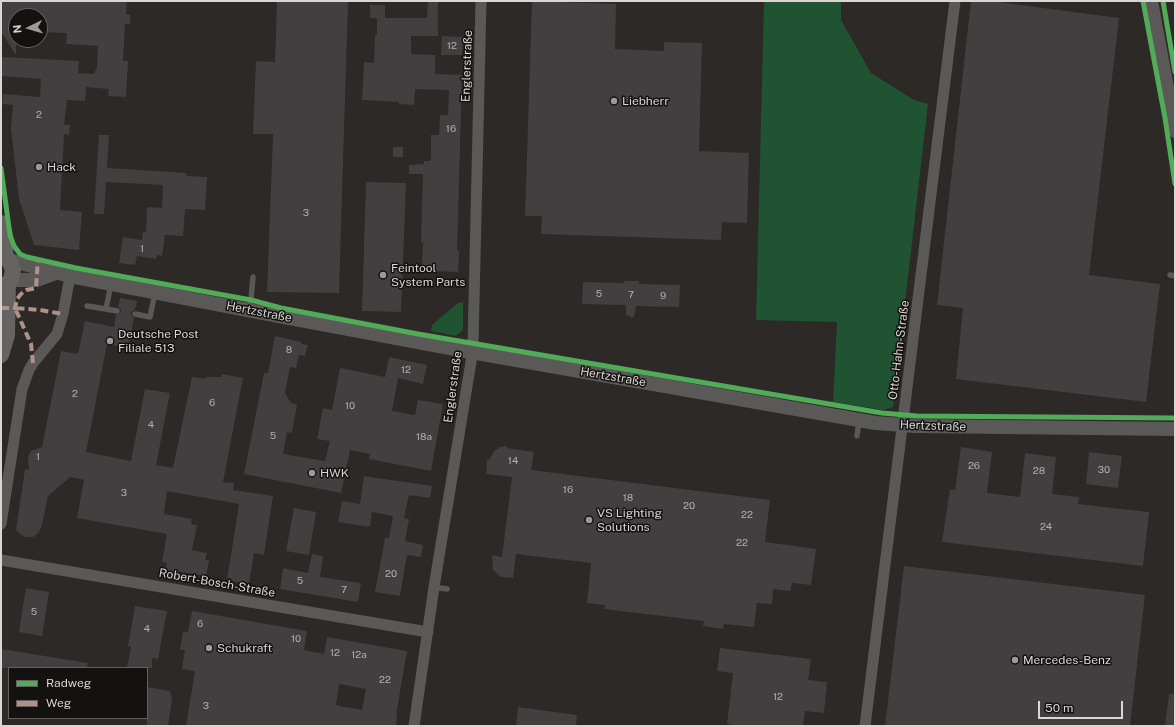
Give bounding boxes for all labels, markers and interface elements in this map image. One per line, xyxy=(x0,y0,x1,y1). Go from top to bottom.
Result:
north arrow xyxy=(8,8,48,48)
text: N xyxy=(11,24,23,34)
street label: Englerstraße xyxy=(459,30,475,102)
house number: 12 xyxy=(447,40,457,52)
place label: Liebherr xyxy=(622,94,669,108)
marker: Liebherr xyxy=(609,96,619,106)
house number: 2 xyxy=(36,109,42,121)
house number: 16 xyxy=(446,123,456,135)
place label: Hack xyxy=(47,160,76,174)
marker: Hack xyxy=(34,162,44,172)
house number: 3 xyxy=(303,207,309,219)
house number: 1 xyxy=(140,243,144,255)
place label: Feintool System Parts xyxy=(391,261,465,289)
marker: Feintool System Parts xyxy=(378,270,388,280)
house number: 5 xyxy=(596,288,602,300)
house number: 7 xyxy=(628,289,634,301)
house number: 9 xyxy=(660,290,666,302)
street label: Hertzstraße xyxy=(225,299,293,325)
street label: Otto-Hahn-Straße xyxy=(886,299,912,401)
place label: Deutsche Post Filiale 513 xyxy=(118,327,199,355)
marker: Deutsche Post Filiale 513 xyxy=(105,336,115,346)
house number: 8 xyxy=(286,344,292,356)
street label: Englerstraße xyxy=(441,350,465,424)
house number: 12 xyxy=(401,364,411,376)
street label: Hertzstraße xyxy=(579,364,647,390)
house number: 2 xyxy=(72,388,78,400)
house number: 6 xyxy=(209,397,215,409)
house number: 10 xyxy=(345,400,355,412)
street label: Hertzstraße xyxy=(900,418,966,434)
house number: 4 xyxy=(148,419,154,431)
house number: 5 xyxy=(270,430,276,442)
house number: 18a xyxy=(416,431,432,443)
house number: 1 xyxy=(36,451,40,463)
house number: 14 xyxy=(508,455,518,467)
house number: 26 xyxy=(968,460,980,472)
house number: 30 xyxy=(1098,464,1110,476)
house number: 28 xyxy=(1033,465,1045,477)
place label: HWK xyxy=(320,466,349,480)
marker: HWK xyxy=(307,468,317,478)
house number: 16 xyxy=(563,484,573,496)
house number: 3 xyxy=(121,487,127,499)
house number: 18 xyxy=(623,492,633,504)
house number: 20 xyxy=(683,500,695,512)
place label: VS Lighting Solutions xyxy=(597,506,662,534)
house number: 22 xyxy=(741,509,753,521)
marker: VS Lighting Solutions xyxy=(584,515,594,525)
house number: 24 xyxy=(1040,521,1052,533)
house number: 22 xyxy=(736,537,748,549)
street label: Robert-Bosch-Straße xyxy=(158,566,276,600)
house number: 20 xyxy=(385,568,397,580)
house number: 5 xyxy=(297,575,303,587)
house number: 7 xyxy=(341,584,347,596)
house number: 5 xyxy=(31,606,37,618)
house number: 6 xyxy=(197,618,203,630)
house number: 4 xyxy=(144,623,150,635)
house number: 10 xyxy=(291,633,301,645)
place label: Schukraft xyxy=(217,641,272,655)
marker: Schukraft xyxy=(204,643,214,653)
house number: 12 xyxy=(330,647,340,659)
house number: 12a xyxy=(351,649,367,661)
place label: Mercedes-Benz xyxy=(1023,653,1111,667)
marker: Mercedes-Benz xyxy=(1010,655,1020,665)
legend xyxy=(8,667,148,719)
house number: 22 xyxy=(379,674,391,686)
text: Radweg xyxy=(46,676,91,690)
house number: 12 xyxy=(773,691,783,703)
scale bar xyxy=(1040,693,1125,719)
text: Weg xyxy=(46,696,71,710)
house number: 3 xyxy=(203,700,209,712)
text: 50 m xyxy=(1045,701,1073,715)

